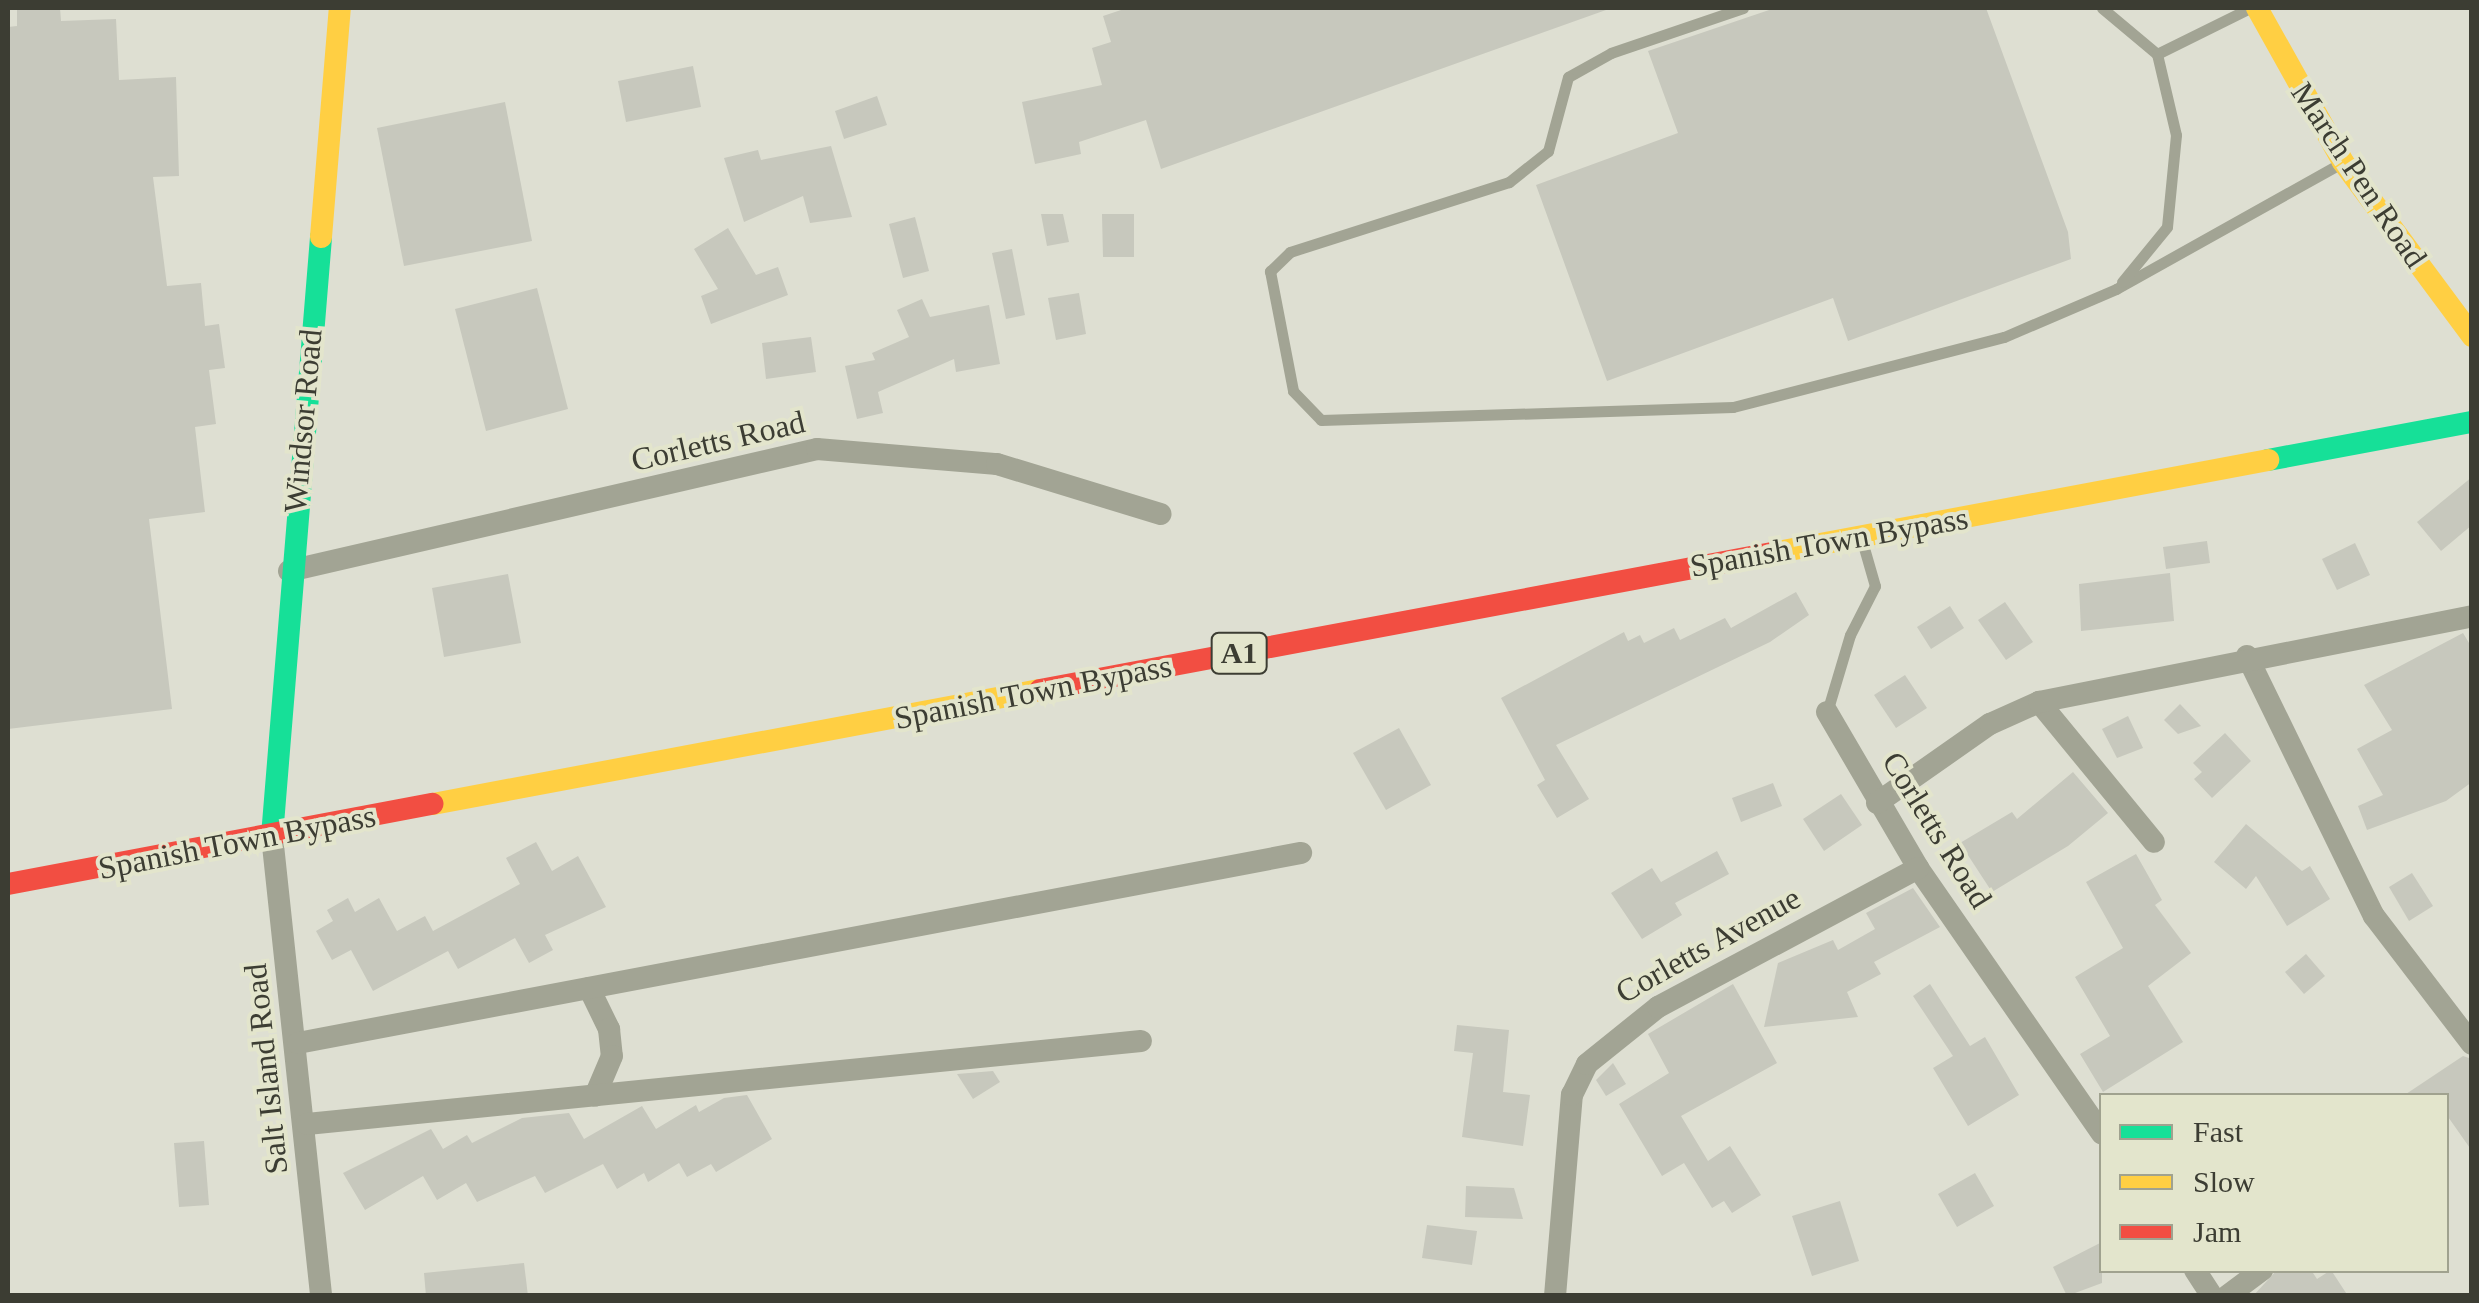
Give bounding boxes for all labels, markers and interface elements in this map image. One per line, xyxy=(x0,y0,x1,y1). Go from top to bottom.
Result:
street label: March Pen Road xyxy=(2283,75,2435,275)
street label: Windsor Road xyxy=(276,327,330,515)
street label: Corletts Road xyxy=(628,402,808,480)
street label: Spanish Town Bypass xyxy=(1687,499,1971,585)
road number: A1 xyxy=(1209,628,1269,678)
street label: Spanish Town Bypass xyxy=(891,646,1175,738)
street label: Corletts Road xyxy=(1874,745,2000,915)
street label: Spanish Town Bypass xyxy=(95,796,379,888)
street label: Corletts Avenue xyxy=(1608,878,1808,1012)
street label: Salt Island Road xyxy=(236,962,296,1176)
legend xyxy=(2099,1093,2449,1273)
text: Fast xyxy=(2193,1115,2243,1148)
text: Slow xyxy=(2193,1165,2255,1198)
text: Jam xyxy=(2193,1215,2241,1248)

